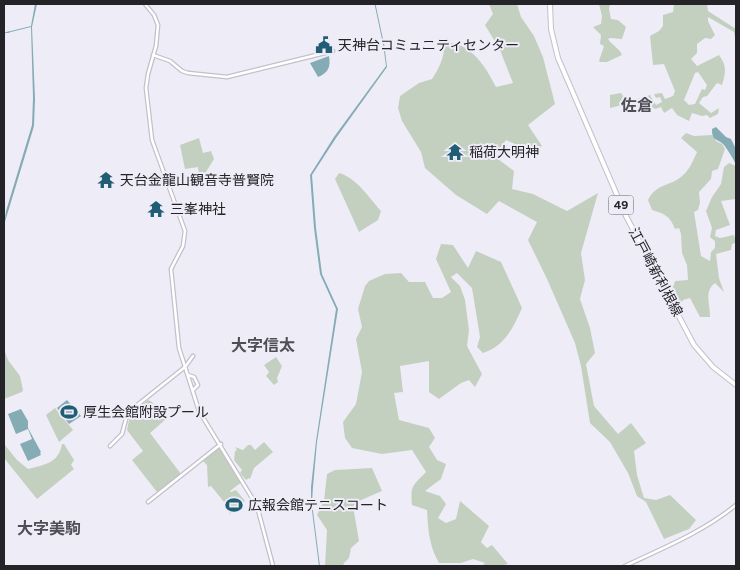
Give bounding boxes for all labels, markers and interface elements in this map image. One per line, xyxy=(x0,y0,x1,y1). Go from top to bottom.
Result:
public building icon: 天神台コミュニティセンター xyxy=(314,35,334,55)
place label: 天神台コミュニティセンター xyxy=(338,37,519,54)
district label: 佐倉 xyxy=(620,96,653,115)
temple icon: 稲荷大明神 xyxy=(445,142,465,162)
place label: 稲荷大明神 xyxy=(469,144,539,161)
temple icon: 天台金龍山観音寺普賢院 xyxy=(96,170,116,190)
place label: 天台金龍山観音寺普賢院 xyxy=(120,172,274,189)
road number: 49 xyxy=(608,196,634,214)
temple icon: 三峯神社 xyxy=(146,199,166,219)
place label: 三峯神社 xyxy=(170,201,226,218)
street label: 江戸崎新利根線 xyxy=(625,225,686,319)
district label: 大字信太 xyxy=(231,336,295,355)
sports icon: 厚生会館附設プール xyxy=(59,402,79,422)
place label: 厚生会館附設プール xyxy=(83,404,209,421)
sports icon: 広報会館テニスコート xyxy=(224,495,244,515)
place label: 広報会館テニスコート xyxy=(248,497,388,514)
district label: 大字美駒 xyxy=(17,519,81,538)

